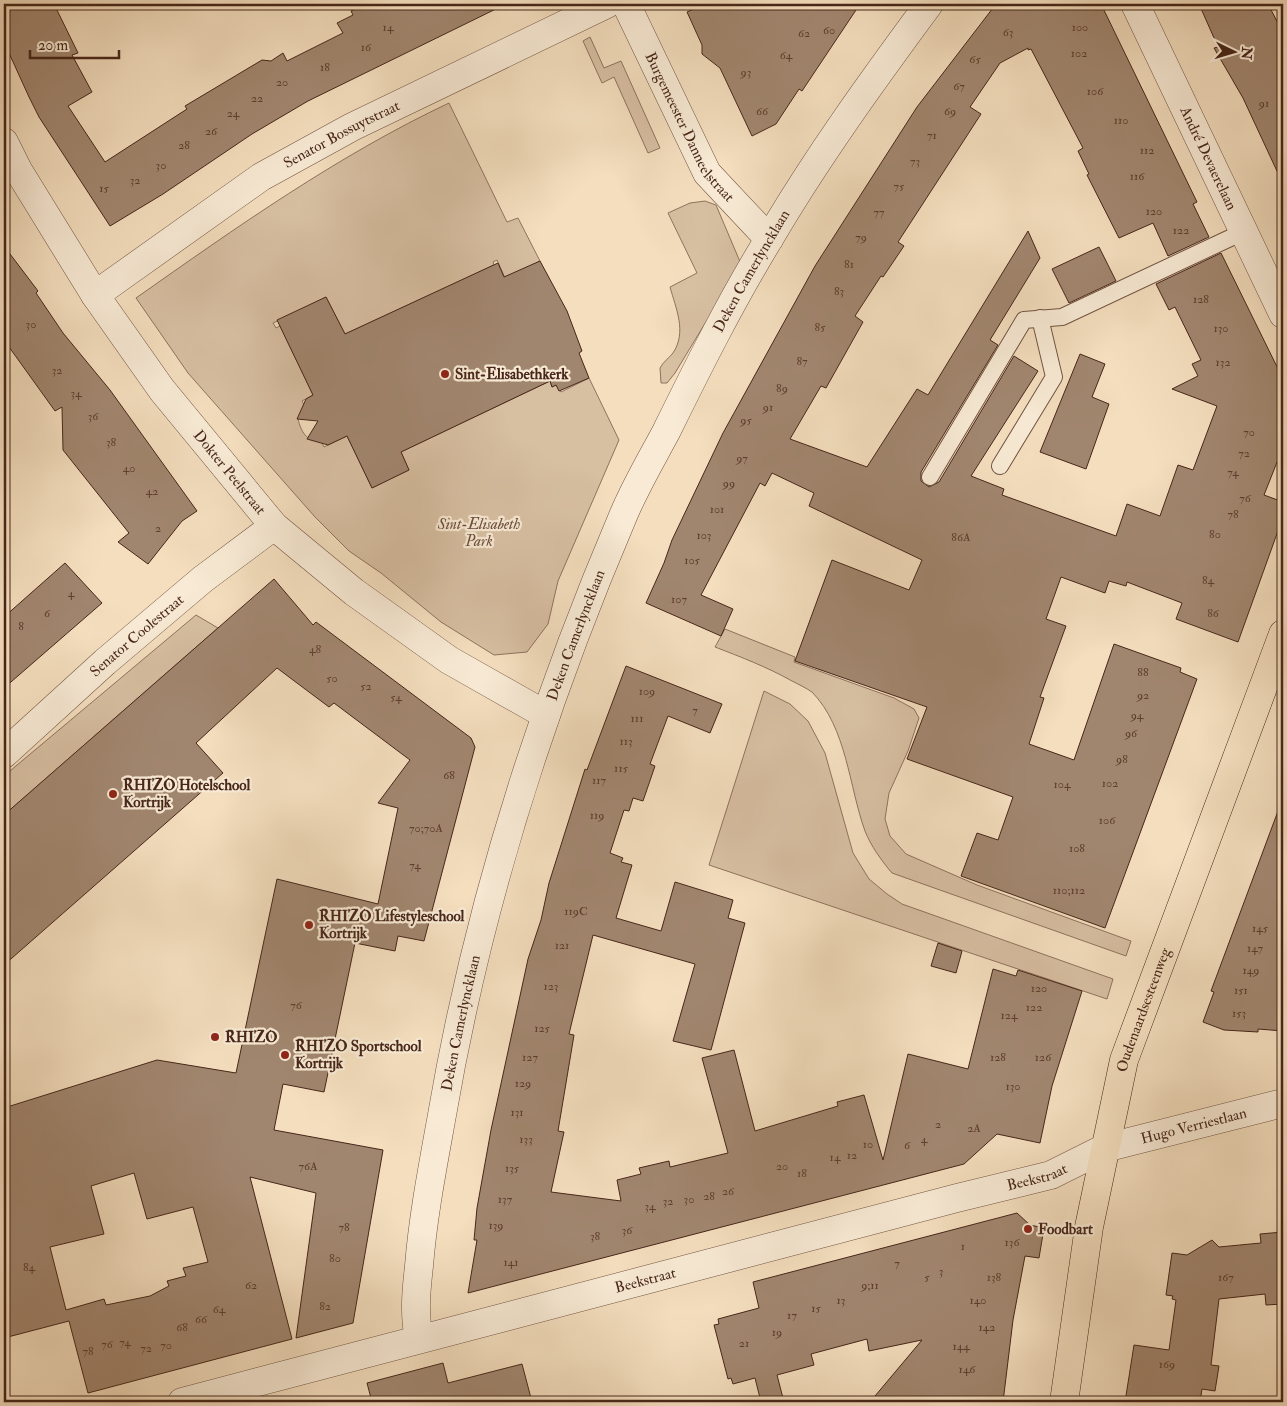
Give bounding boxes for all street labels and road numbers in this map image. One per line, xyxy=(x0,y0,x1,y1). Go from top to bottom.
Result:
street label: Burgemeester Danneelstraat xyxy=(641,49,738,206)
street label: Senator Bossuytstraat xyxy=(280,96,403,173)
street label: André Devaerelaan xyxy=(1175,103,1241,214)
street label: Deken Camerlyncklaan xyxy=(709,206,794,336)
street label: Dokter Peelstraat xyxy=(189,426,270,519)
street label: Deken Camerlyncklaan xyxy=(543,567,610,703)
street label: Senator Coolestraat xyxy=(86,590,188,681)
street label: Oudenaardsesteenweg xyxy=(1113,945,1175,1074)
street label: Deken Camerlyncklaan xyxy=(437,953,485,1093)
street label: Hugo Verriestlaan xyxy=(1139,1103,1249,1149)
street label: Beekstraat xyxy=(1005,1159,1071,1195)
street label: Beekstraat xyxy=(613,1263,678,1298)

